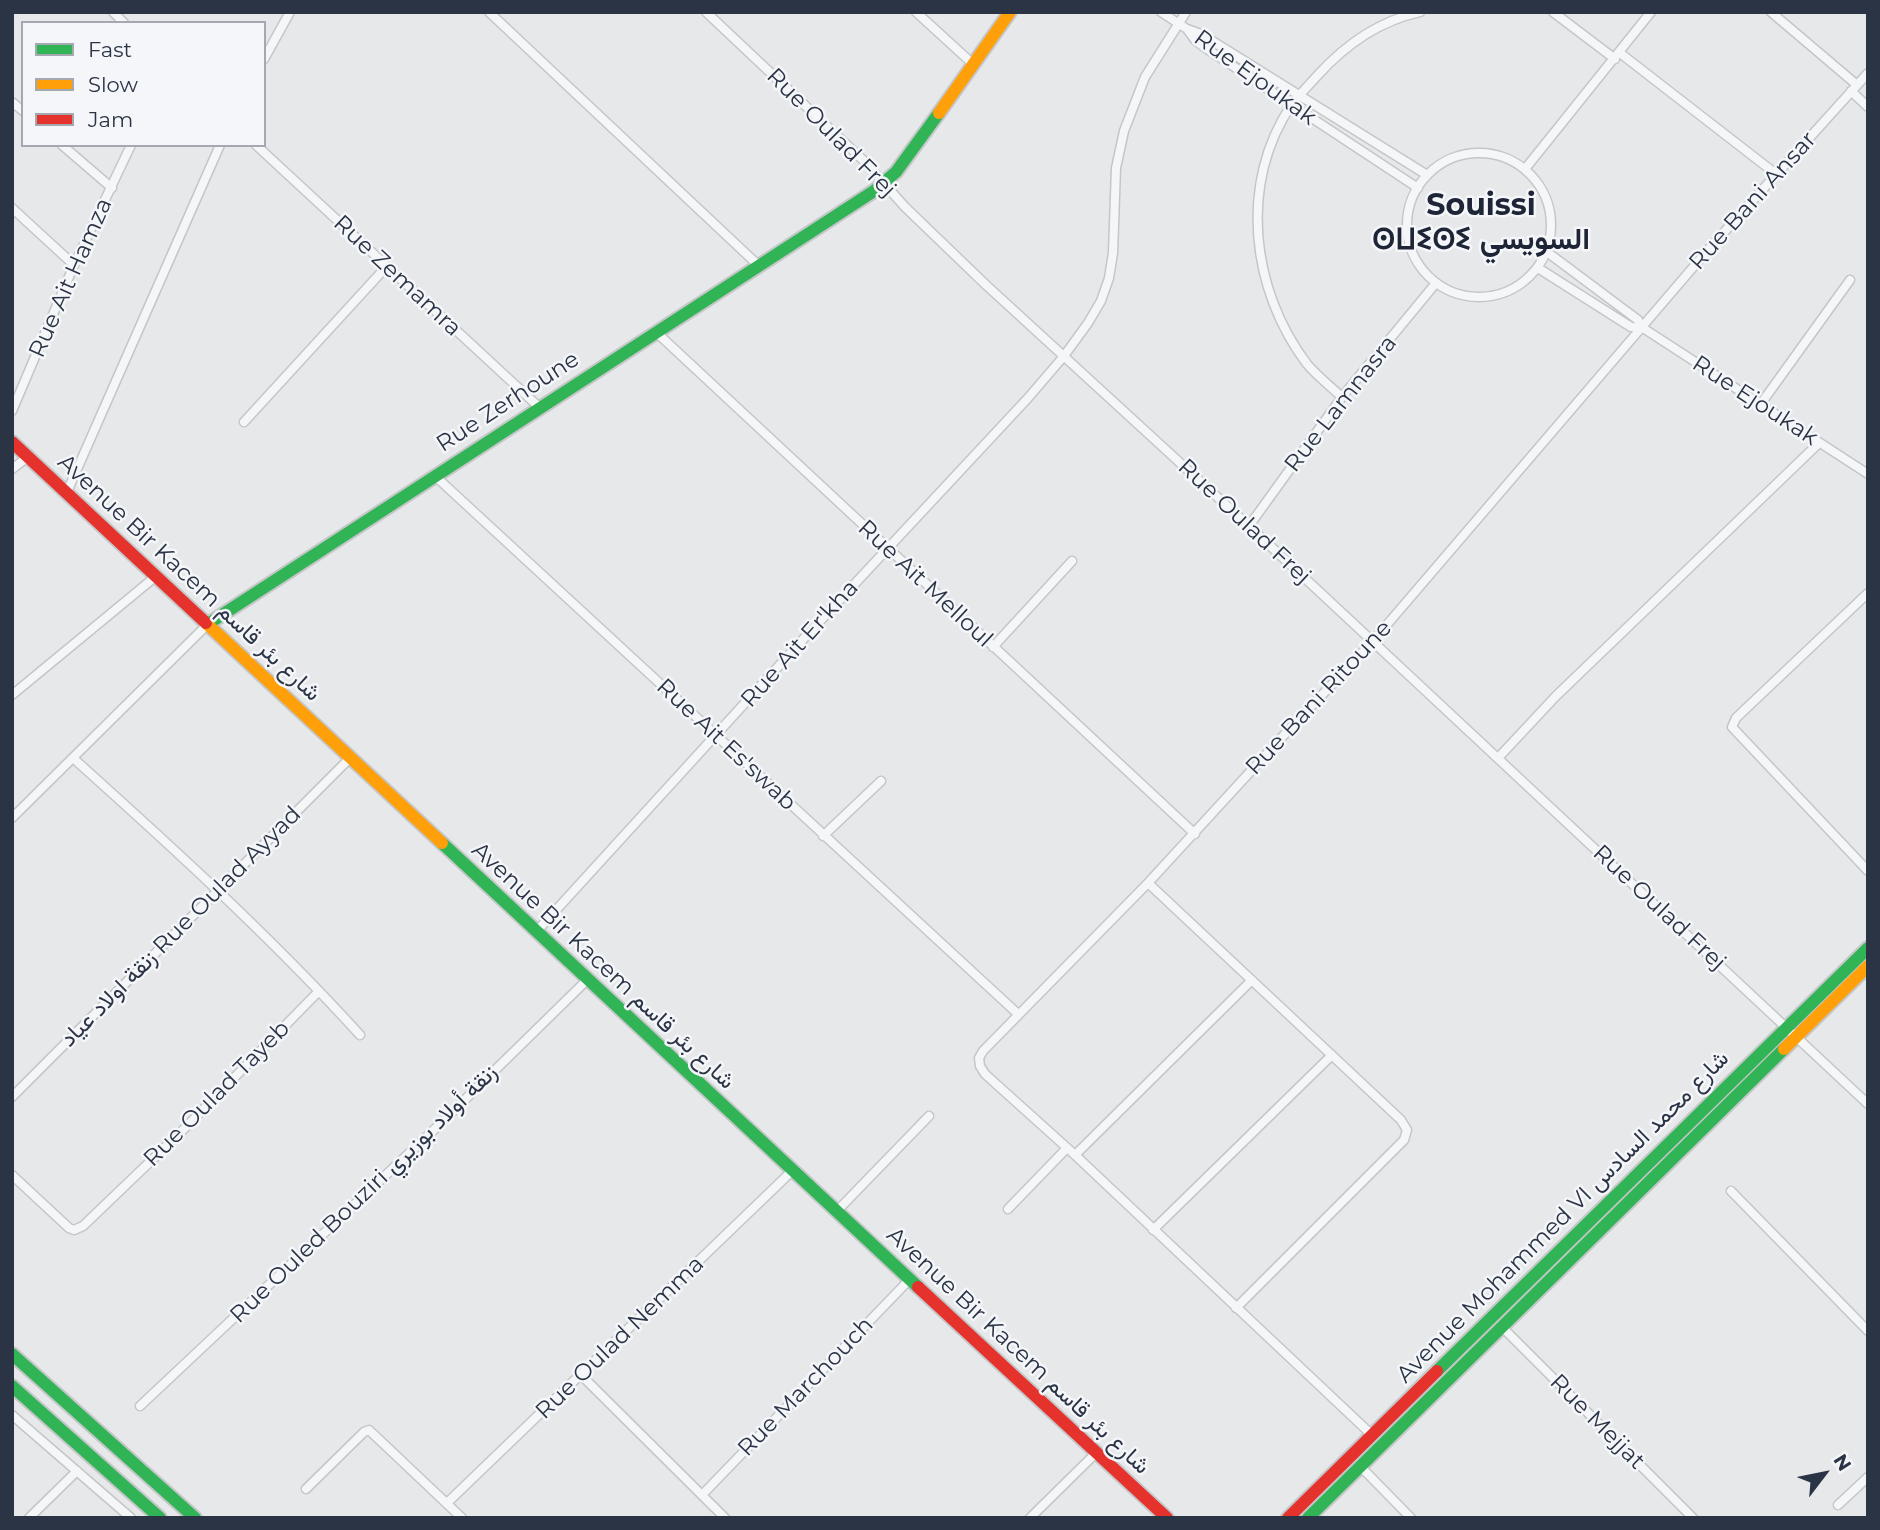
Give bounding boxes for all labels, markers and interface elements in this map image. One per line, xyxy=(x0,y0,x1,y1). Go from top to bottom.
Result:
legend xyxy=(21,21,266,147)
street label: Rue Ejoukak xyxy=(1188,24,1322,132)
text: Fast xyxy=(88,37,132,62)
street label: Rue Oulad Frej xyxy=(761,63,901,203)
text: Slow xyxy=(88,72,138,97)
text: Jam xyxy=(88,107,133,132)
street label: Rue Bani Ansar xyxy=(1684,126,1822,276)
district label: Souissi ⵙⵡⵉⵙⵉ السويسي xyxy=(1372,188,1590,258)
street label: Rue Ait Hamza xyxy=(23,194,119,362)
street label: Rue Zemamra xyxy=(327,210,467,342)
street label: Rue Lamnasra xyxy=(1279,330,1403,478)
street label: Rue Zerhoune xyxy=(432,346,584,458)
street label: Rue Ejoukak xyxy=(1687,350,1823,452)
street label: Avenue Bir Kacem شارع بئر قاسم xyxy=(52,449,326,707)
street label: Rue Oulad Frej xyxy=(1172,453,1316,591)
street label: Rue Ait Melloul xyxy=(852,515,998,653)
street label: Rue Ait Er'kha xyxy=(736,575,864,713)
street label: Rue Bani Ritoune xyxy=(1240,615,1398,781)
street label: Rue Ait Es'swab xyxy=(650,673,802,817)
street label: زنقة اولاد عياد Rue Oulad Ayyad xyxy=(55,801,307,1053)
street label: Avenue Bir Kacem شارع بئر قاسم xyxy=(466,837,740,1095)
street label: Rue Oulad Frej xyxy=(1587,839,1731,977)
street label: Rue Oulad Tayeb xyxy=(138,1015,296,1173)
street label: Avenue Mohammed VI شارع محمد السادس xyxy=(1391,1045,1735,1389)
street label: Rue Ouled Bouziri زنقة أولاد بوزيري xyxy=(225,1059,503,1329)
street label: Avenue Bir Kacem شارع بئر قاسم xyxy=(881,1222,1155,1480)
street label: Rue Oulad Nemma xyxy=(530,1251,710,1425)
street label: Rue Marchouch xyxy=(733,1312,879,1462)
street label: Rue Mejjat xyxy=(1544,1369,1650,1475)
north arrow xyxy=(1789,1439,1859,1509)
text: N xyxy=(1828,1450,1856,1475)

